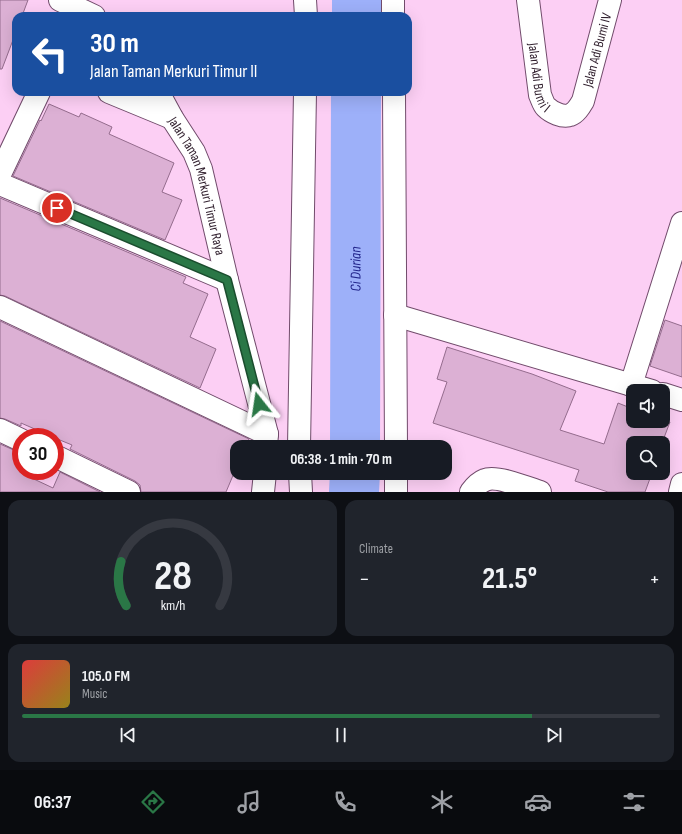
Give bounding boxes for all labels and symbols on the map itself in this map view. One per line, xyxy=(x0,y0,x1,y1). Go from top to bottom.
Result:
street label: Jalan Adi Bumi IV xyxy=(578,10,615,90)
street label: Jalan Adi Bumi I xyxy=(525,41,554,116)
street label: Jalan Taman Merkuri Timur Raya xyxy=(164,113,229,257)
pin xyxy=(40,191,74,225)
water label: Ci Durian xyxy=(346,246,365,292)
position arrow xyxy=(238,383,280,425)
speed limit sign: 30 xyxy=(12,428,64,480)

